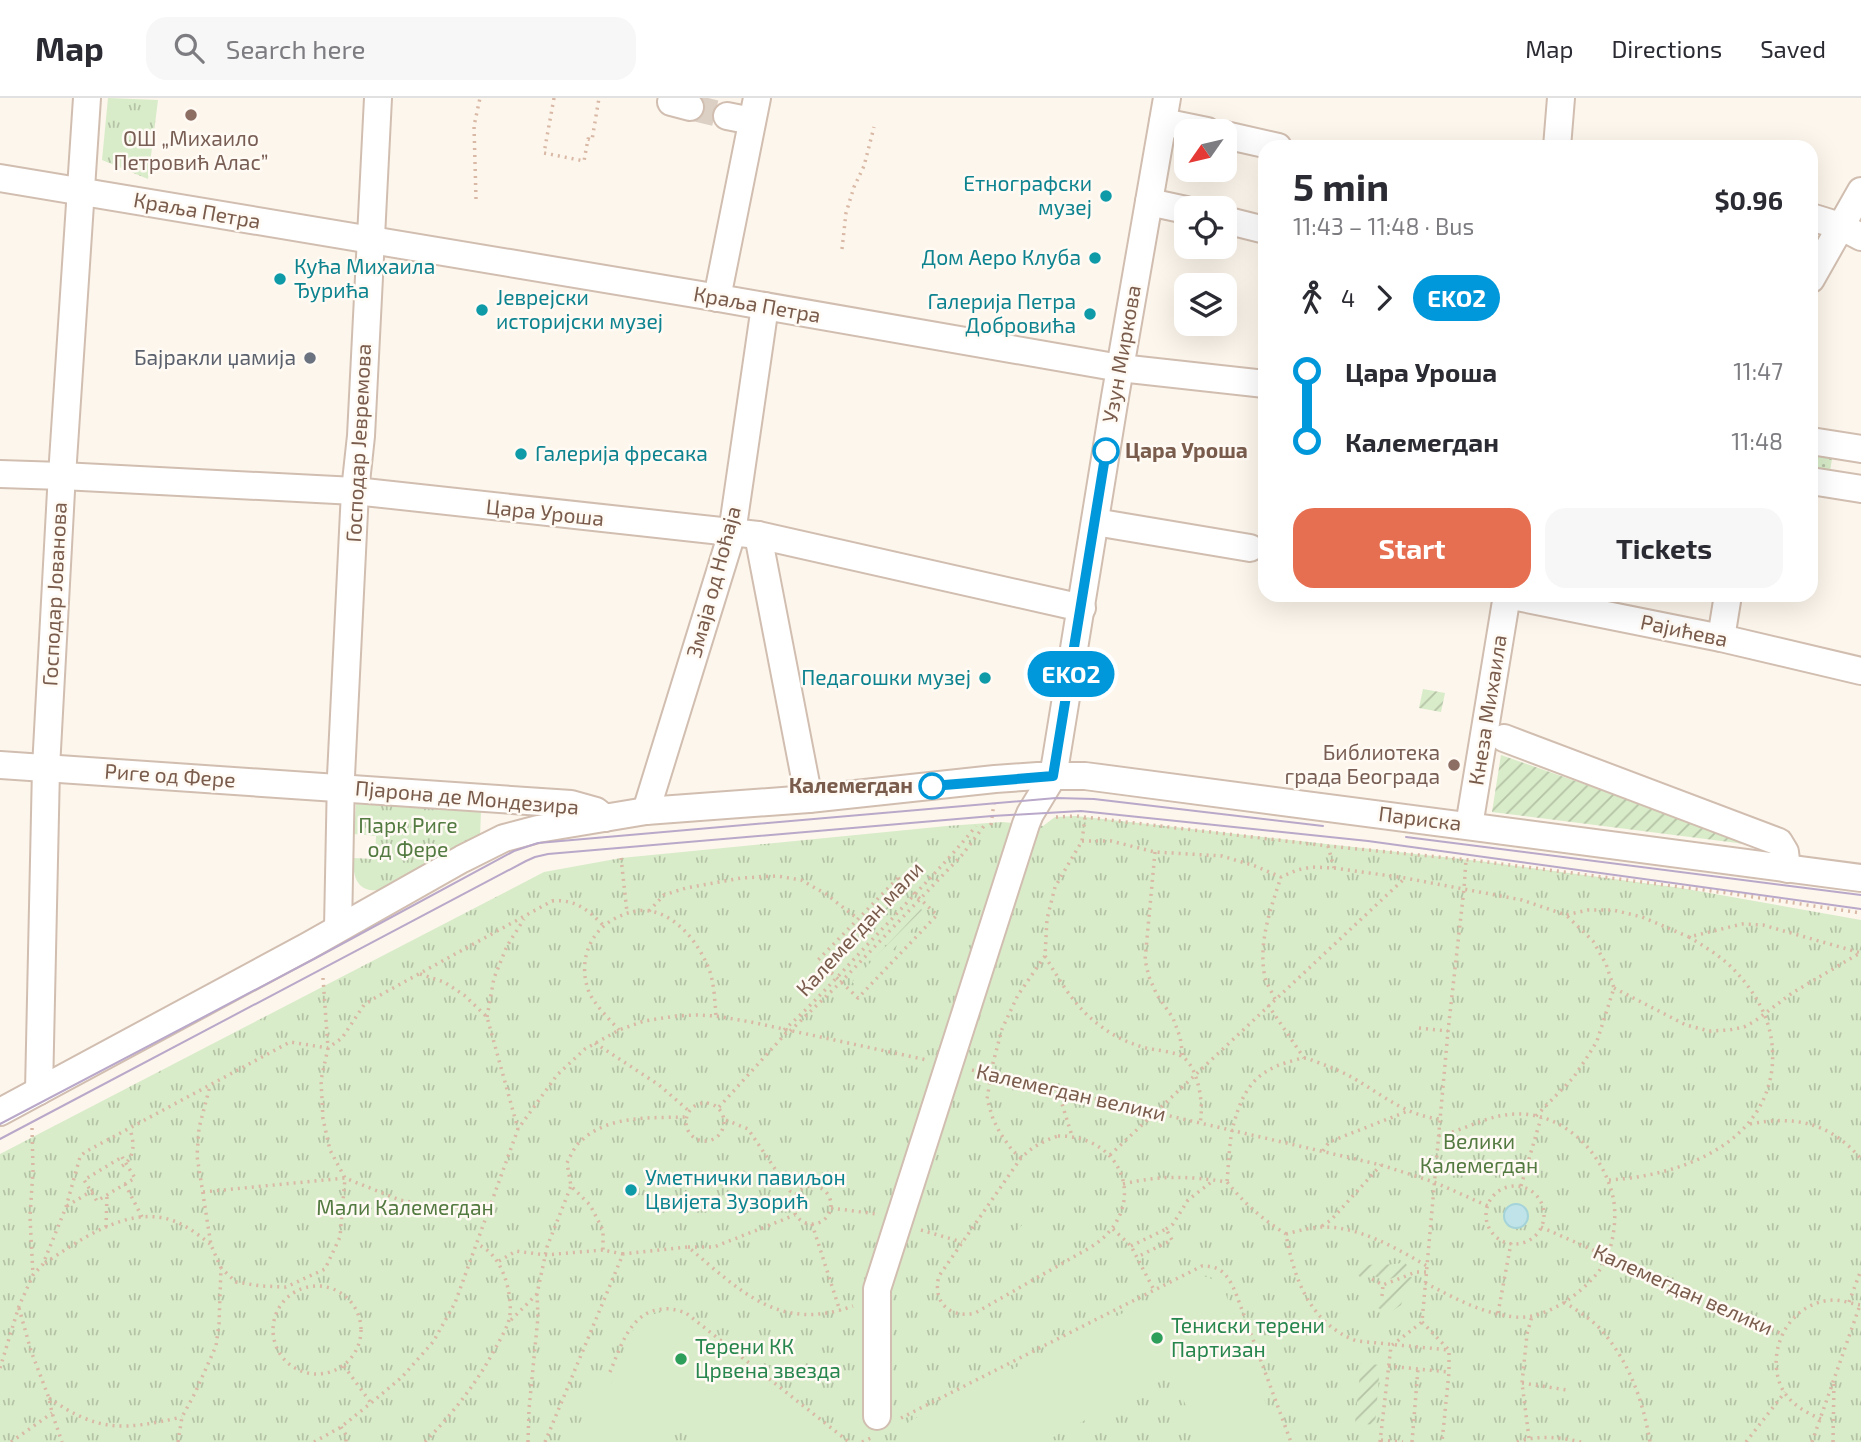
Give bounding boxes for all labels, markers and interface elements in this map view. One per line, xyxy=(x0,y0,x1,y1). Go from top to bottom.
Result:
search box xyxy=(146,17,636,80)
text: Map xyxy=(35,28,104,68)
icon: search xyxy=(170,29,208,67)
text: Search here xyxy=(226,33,365,64)
text: Map xyxy=(1525,34,1573,63)
text: Directions xyxy=(1611,34,1722,63)
text: Saved xyxy=(1760,34,1826,63)
marker: ОШ „Михаило Петровић Алас” xyxy=(183,107,199,123)
north arrow xyxy=(1174,119,1237,182)
map controls xyxy=(1174,119,1237,336)
place label: ОШ „Михаило Петровић Алас” xyxy=(114,125,268,174)
text: 5 min xyxy=(1293,163,1389,209)
place label: Етнографски музеј xyxy=(963,170,1092,220)
text: $0.96 xyxy=(1714,184,1783,215)
street label: Краља Петра xyxy=(132,186,263,233)
marker: Етнографски музеј xyxy=(1098,188,1114,204)
button: locate xyxy=(1174,196,1237,259)
text: 11:43 – 11:48 · Bus xyxy=(1293,212,1474,240)
place label: Дом Аеро Клуба xyxy=(922,244,1081,270)
marker: Дом Аеро Клуба xyxy=(1087,250,1103,266)
place label: Кућа Михаила Ђурића xyxy=(294,253,435,303)
marker: Кућа Михаила Ђурића xyxy=(272,271,288,287)
button: layers xyxy=(1174,273,1237,336)
icon: walk xyxy=(1293,279,1331,317)
icon: forward xyxy=(1365,279,1403,317)
street label: Краља Петра xyxy=(692,280,823,327)
street label: Узун Миркова xyxy=(1096,283,1146,425)
text: EKO2 xyxy=(1427,283,1486,312)
place label: Јеврејски историјски музеј xyxy=(496,284,663,334)
text: 4 xyxy=(1341,284,1355,312)
place label: Галерија Петра Добровића xyxy=(928,288,1076,337)
marker: Јеврејски историјски музеј xyxy=(474,302,490,318)
marker: Галерија Петра Добровића xyxy=(1082,306,1098,322)
street label: Господар Јевремова xyxy=(340,343,375,543)
place label: Бајракли џамија xyxy=(134,344,296,370)
marker: Бајракли џамија xyxy=(302,350,318,366)
text: Цара Уроша xyxy=(1345,356,1497,387)
text: 11:47 xyxy=(1733,357,1783,385)
text: Калемегдан xyxy=(1345,426,1499,457)
text: 11:48 xyxy=(1731,427,1783,455)
place label: Цара Уроша xyxy=(1125,437,1248,462)
marker: Цара Уроша xyxy=(1093,438,1119,464)
place label: Галерија фресака xyxy=(535,440,708,466)
marker: Галерија фресака xyxy=(513,446,529,462)
street label: Цара Уроша xyxy=(485,493,605,530)
street label: Господар Јованова xyxy=(36,501,71,687)
street label: Змаја од Ноћаја xyxy=(680,503,746,660)
button: Start xyxy=(1293,508,1531,588)
button: Tickets xyxy=(1545,508,1783,588)
street label: Рајићева xyxy=(1638,608,1730,652)
street label: Кнеза Михаила xyxy=(1462,633,1511,787)
line badge: EKO2 xyxy=(1022,651,1120,697)
text: EKO2 xyxy=(1042,659,1100,688)
place label: Педагошки музеј xyxy=(801,664,971,690)
marker: Педагошки музеј xyxy=(977,670,993,686)
place label: Библиотека града Београда xyxy=(1284,739,1440,788)
street label: Риге од Фере xyxy=(104,757,236,792)
marker: Библиотека града Београда xyxy=(1446,757,1462,773)
place label: Калемегдан xyxy=(789,772,913,797)
marker: Калемегдан xyxy=(919,773,945,799)
street label: Пјарона де Мондезира xyxy=(354,774,580,820)
street label: Париска xyxy=(1377,800,1463,835)
park label: Парк Риге од Фере xyxy=(358,812,458,861)
street label: Калемегдан мали xyxy=(790,856,928,1000)
street label: Калемегдан велики xyxy=(974,1058,1169,1126)
park label: Велики Калемегдан xyxy=(1420,1128,1538,1177)
place label: Уметнички павиљон Цвијета Зузорић xyxy=(645,1164,846,1214)
marker: Уметнички павиљон Цвијета Зузорић xyxy=(623,1182,639,1198)
park label: Мали Калемегдан xyxy=(316,1194,494,1219)
street label: Калемегдан велики xyxy=(1590,1238,1777,1339)
place label: Тениски терени Партизан xyxy=(1171,1312,1325,1361)
marker: Тениски терени Партизан xyxy=(1149,1330,1165,1346)
place label: Терени КК Црвена звезда xyxy=(695,1333,841,1382)
marker: Терени КК Црвена звезда xyxy=(673,1351,689,1367)

